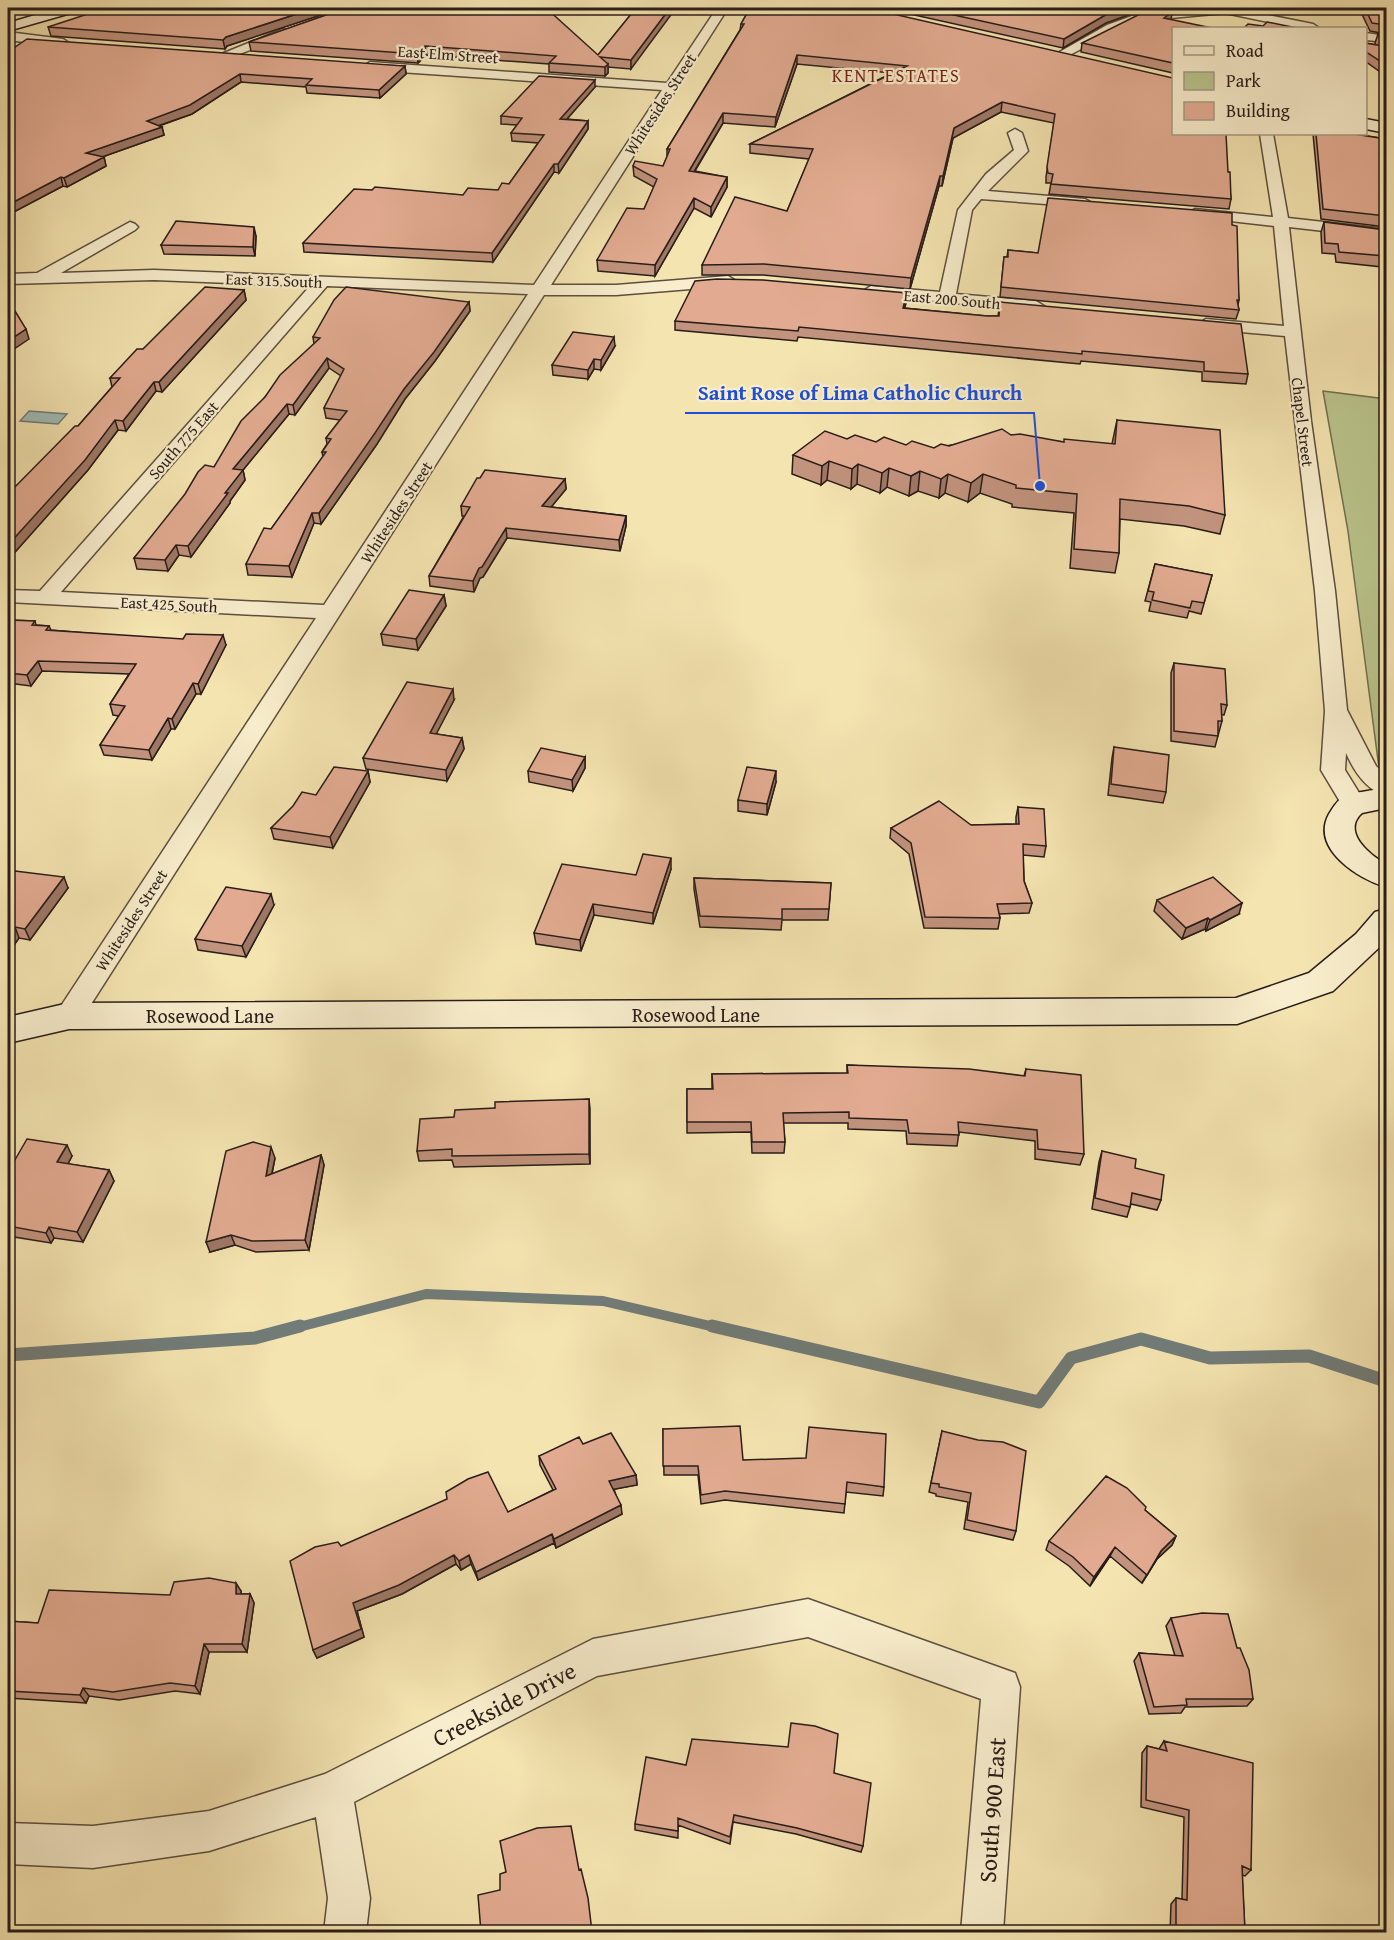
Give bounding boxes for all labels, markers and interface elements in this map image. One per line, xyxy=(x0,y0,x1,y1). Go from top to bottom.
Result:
legend xyxy=(1172,27,1367,135)
text: Road xyxy=(1226,37,1264,64)
street label: East Elm Street xyxy=(397,39,499,70)
street label: Whitesides Street xyxy=(618,48,702,160)
district label: KENT ESTATES xyxy=(832,62,960,89)
text: Park xyxy=(1226,67,1262,94)
text: Building xyxy=(1226,97,1290,124)
street label: East 315 South xyxy=(225,266,323,294)
street label: East 200 South xyxy=(903,283,1001,315)
callout: Saint Rose of Lima Catholic Church xyxy=(685,374,1034,413)
street label: Chapel Street xyxy=(1286,376,1320,468)
text: Saint Rose of Lima Catholic Church xyxy=(698,377,1023,408)
street label: South 775 East xyxy=(142,395,224,485)
street label: Whitesides Street xyxy=(354,456,438,568)
street label: East 425 South xyxy=(120,589,218,619)
street label: Whitesides Street xyxy=(89,864,173,976)
street label: Rosewood Lane xyxy=(632,1000,760,1029)
street label: Rosewood Lane xyxy=(146,1001,274,1030)
street label: Creekside Drive xyxy=(426,1653,582,1755)
street label: South 900 East xyxy=(969,1736,1015,1884)

